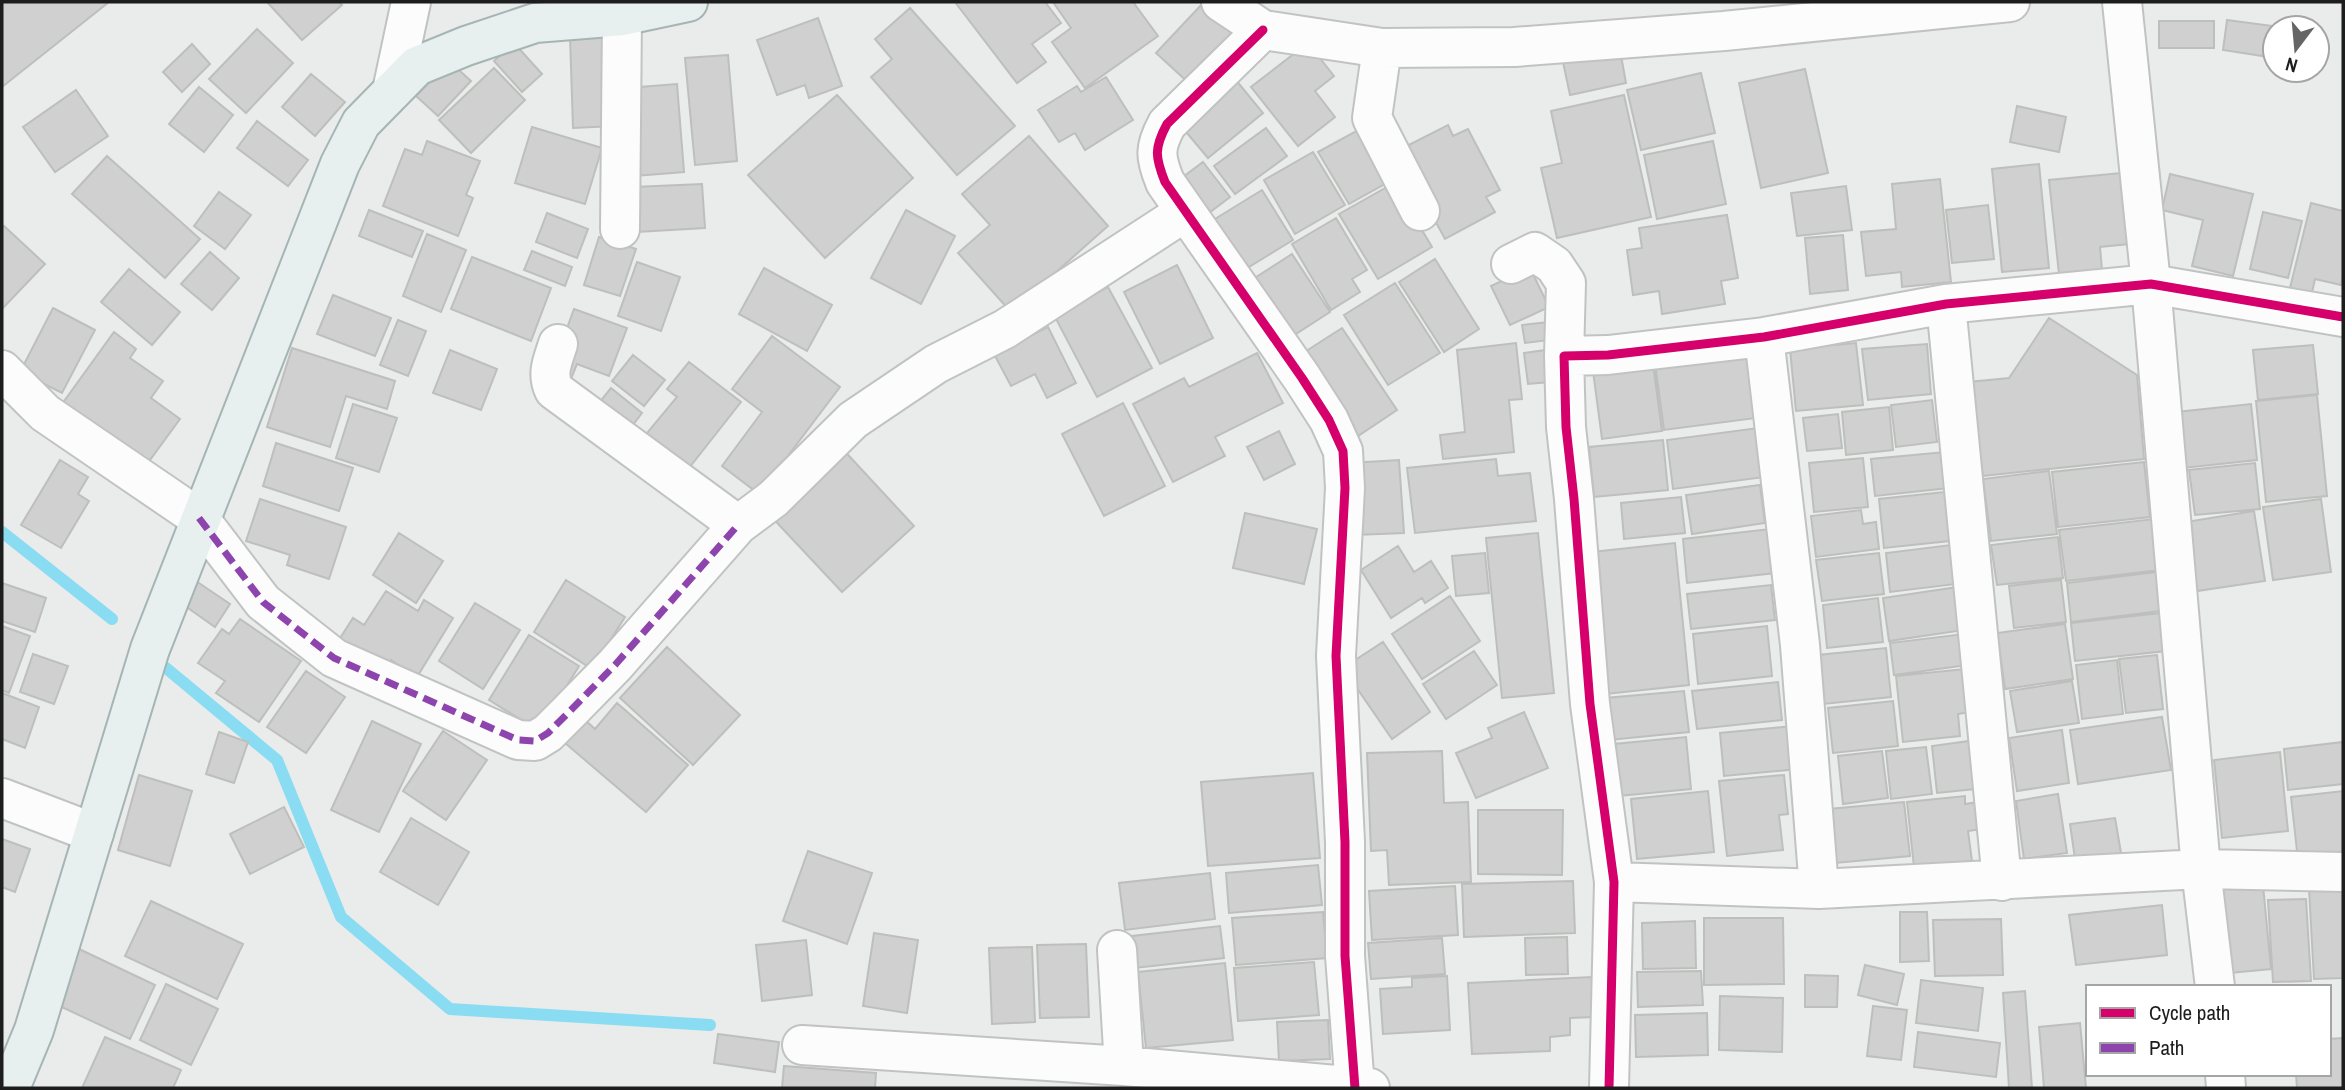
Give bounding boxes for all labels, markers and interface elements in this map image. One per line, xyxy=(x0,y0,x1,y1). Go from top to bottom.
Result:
north arrow xyxy=(2261,14,2331,84)
text: N xyxy=(2282,51,2300,79)
legend xyxy=(2086,985,2331,1076)
text: Cycle path xyxy=(2149,998,2230,1027)
text: Path xyxy=(2149,1033,2184,1062)

